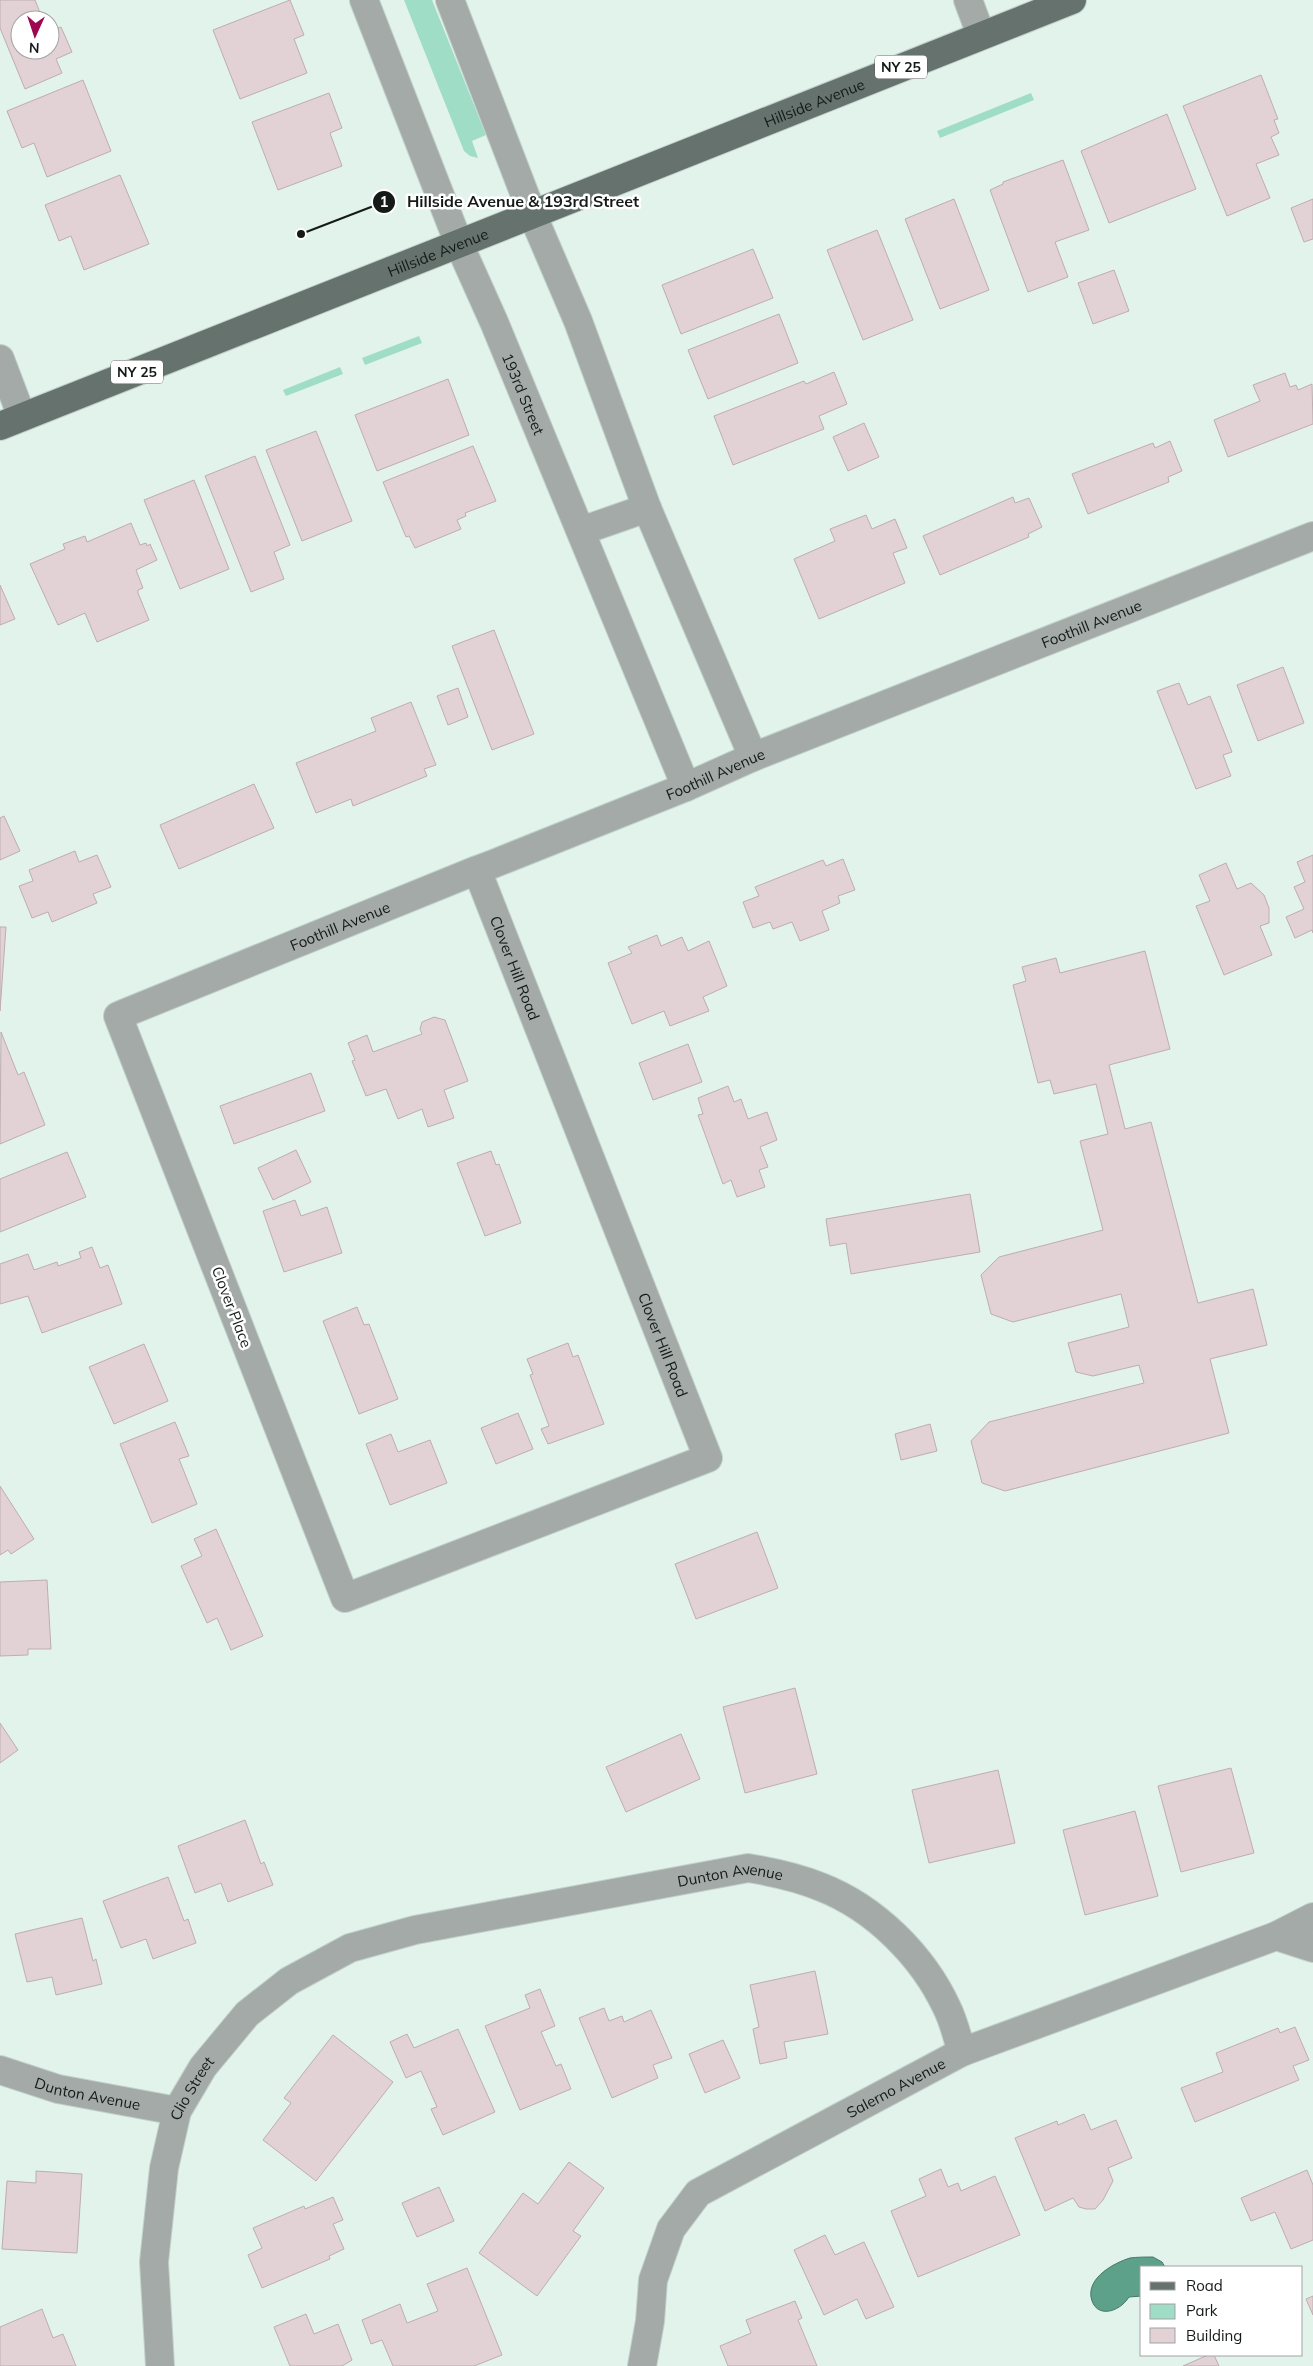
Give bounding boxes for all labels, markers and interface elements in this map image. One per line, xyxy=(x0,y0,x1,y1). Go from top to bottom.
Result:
north arrow xyxy=(10,10,60,60)
text: N xyxy=(29,39,40,57)
road number: NY 25 xyxy=(875,56,927,78)
street label: Hillside Avenue xyxy=(761,74,867,131)
callout: Hillside Avenue & 193rd Street xyxy=(372,186,649,217)
text: Hillside Avenue & 193rd Street xyxy=(407,191,639,211)
text: 1 xyxy=(379,192,389,211)
street label: Hillside Avenue xyxy=(385,224,491,281)
street label: 193rd Street xyxy=(498,350,549,438)
road number: NY 25 xyxy=(111,361,163,384)
street label: Foothill Avenue xyxy=(1038,595,1144,652)
street label: Foothill Avenue xyxy=(663,744,767,804)
street label: Foothill Avenue xyxy=(287,897,393,955)
street label: Clover Hill Road xyxy=(486,913,544,1023)
street label: Clover Place xyxy=(208,1264,256,1350)
street label: Clover Hill Road xyxy=(634,1290,693,1400)
street label: Dunton Avenue xyxy=(676,1858,785,1890)
street label: Clio Street xyxy=(166,2052,218,2122)
street label: Salerno Avenue xyxy=(843,2053,948,2122)
street label: Dunton Avenue xyxy=(32,2073,142,2114)
legend xyxy=(1140,2266,1303,2356)
text: Road xyxy=(1186,2276,1223,2295)
text: Park xyxy=(1186,2301,1218,2320)
text: Building xyxy=(1186,2326,1242,2345)

